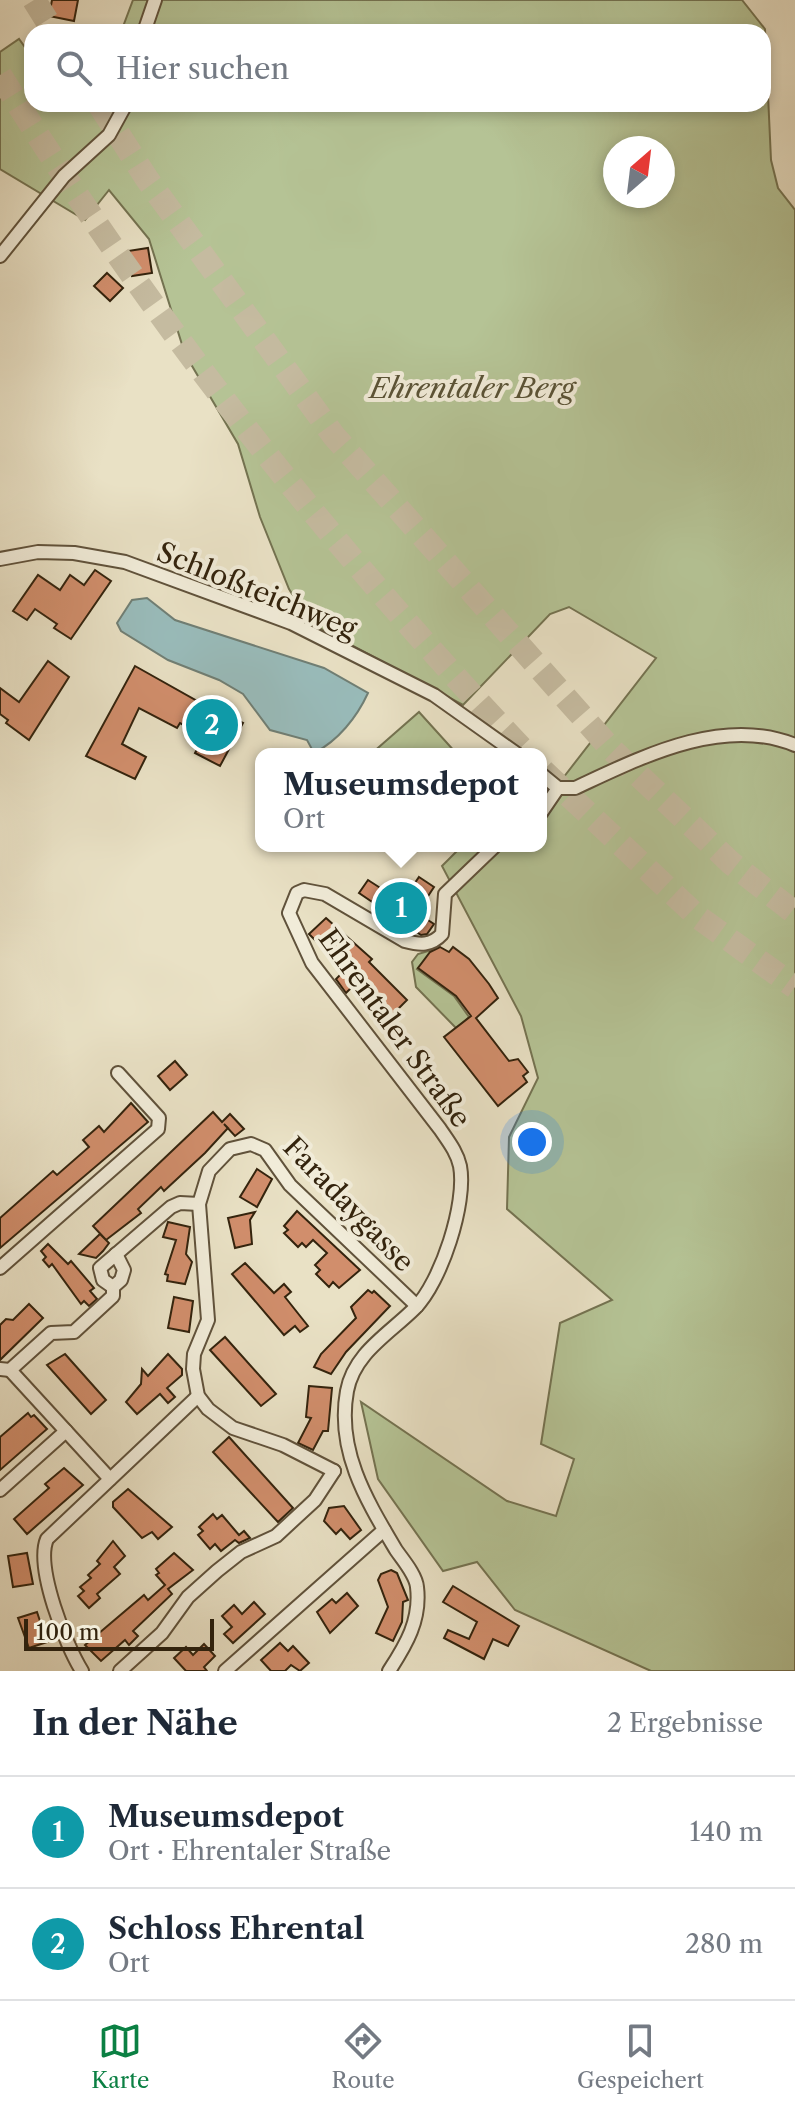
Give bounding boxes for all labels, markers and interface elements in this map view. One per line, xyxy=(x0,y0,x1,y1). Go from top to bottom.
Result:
search box xyxy=(24,24,771,112)
icon: search xyxy=(52,46,96,90)
text: Hier suchen xyxy=(116,50,289,87)
north arrow xyxy=(603,136,675,208)
park label: Ehrentaler Berg xyxy=(367,371,577,405)
street label: Schloßteichweg xyxy=(152,534,362,646)
pin: 2 xyxy=(186,695,238,755)
popup xyxy=(255,748,547,852)
text: Museumsdepot xyxy=(283,766,519,803)
text: Ort xyxy=(283,803,325,835)
pin: 1 xyxy=(375,878,427,938)
street label: Ehrentaler Straße xyxy=(312,922,478,1134)
your location xyxy=(512,1122,552,1162)
street label: Faradaygasse xyxy=(276,1130,422,1278)
scale bar xyxy=(24,1615,214,1651)
text: 100 m xyxy=(36,1619,99,1646)
text: In der Nähe xyxy=(32,1702,238,1744)
text: 2 Ergebnisse xyxy=(607,1707,763,1739)
text: Museumsdepot xyxy=(108,1798,344,1835)
text: 1 xyxy=(52,1816,64,1848)
text: 140 m xyxy=(689,1816,763,1848)
text: Ort · Ehrentaler Straße xyxy=(108,1835,391,1867)
text: Schloss Ehrental xyxy=(108,1910,364,1947)
text: 2 xyxy=(50,1928,66,1960)
text: 280 m xyxy=(685,1928,763,1960)
text: Ort xyxy=(108,1947,150,1979)
tab: Karte xyxy=(91,2019,149,2094)
tab: Route xyxy=(332,2019,395,2094)
tab: Gespeichert xyxy=(577,2019,704,2094)

